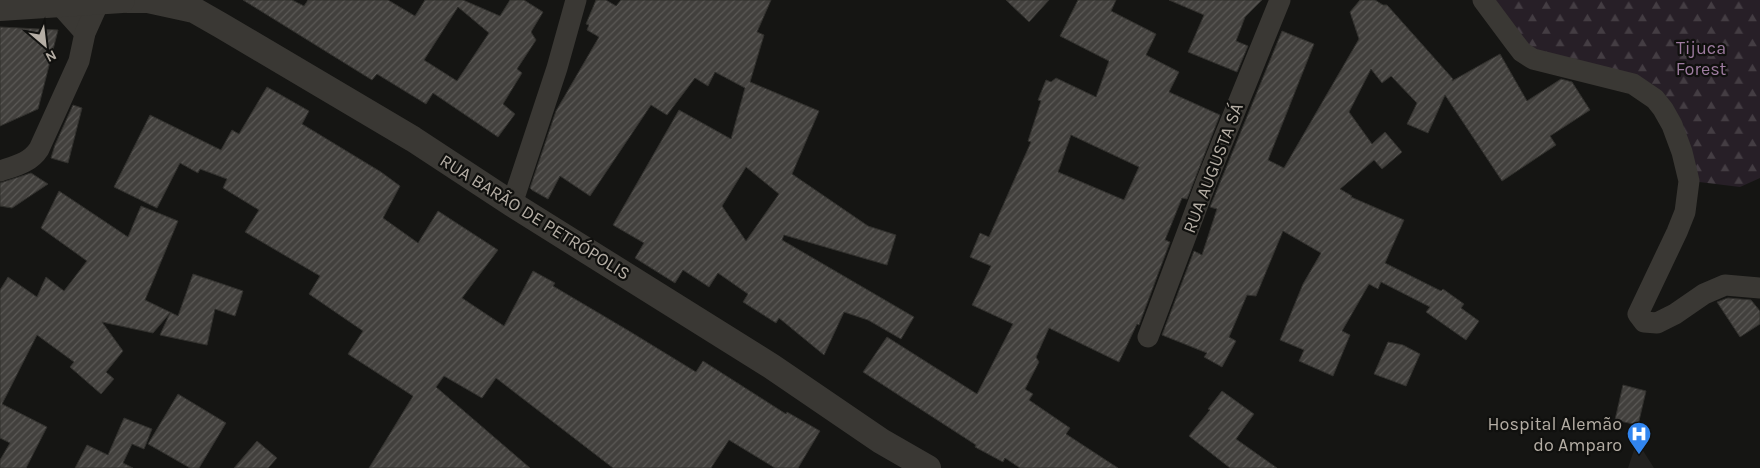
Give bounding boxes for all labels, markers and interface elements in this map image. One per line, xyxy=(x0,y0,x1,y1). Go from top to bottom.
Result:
north arrow xyxy=(20,20,70,70)
park label: Tijuca Forest xyxy=(1676,37,1727,80)
text: N xyxy=(42,46,59,66)
street label: RUA AUGUSTA SÁ xyxy=(1177,99,1248,236)
street label: RUA BARÃO DE PETRÓPOLIS xyxy=(436,149,635,285)
place label: Hospital Alemão do Amparo xyxy=(1488,413,1622,456)
hospital icon: Hospital Alemão do Amparo xyxy=(1626,421,1652,455)

